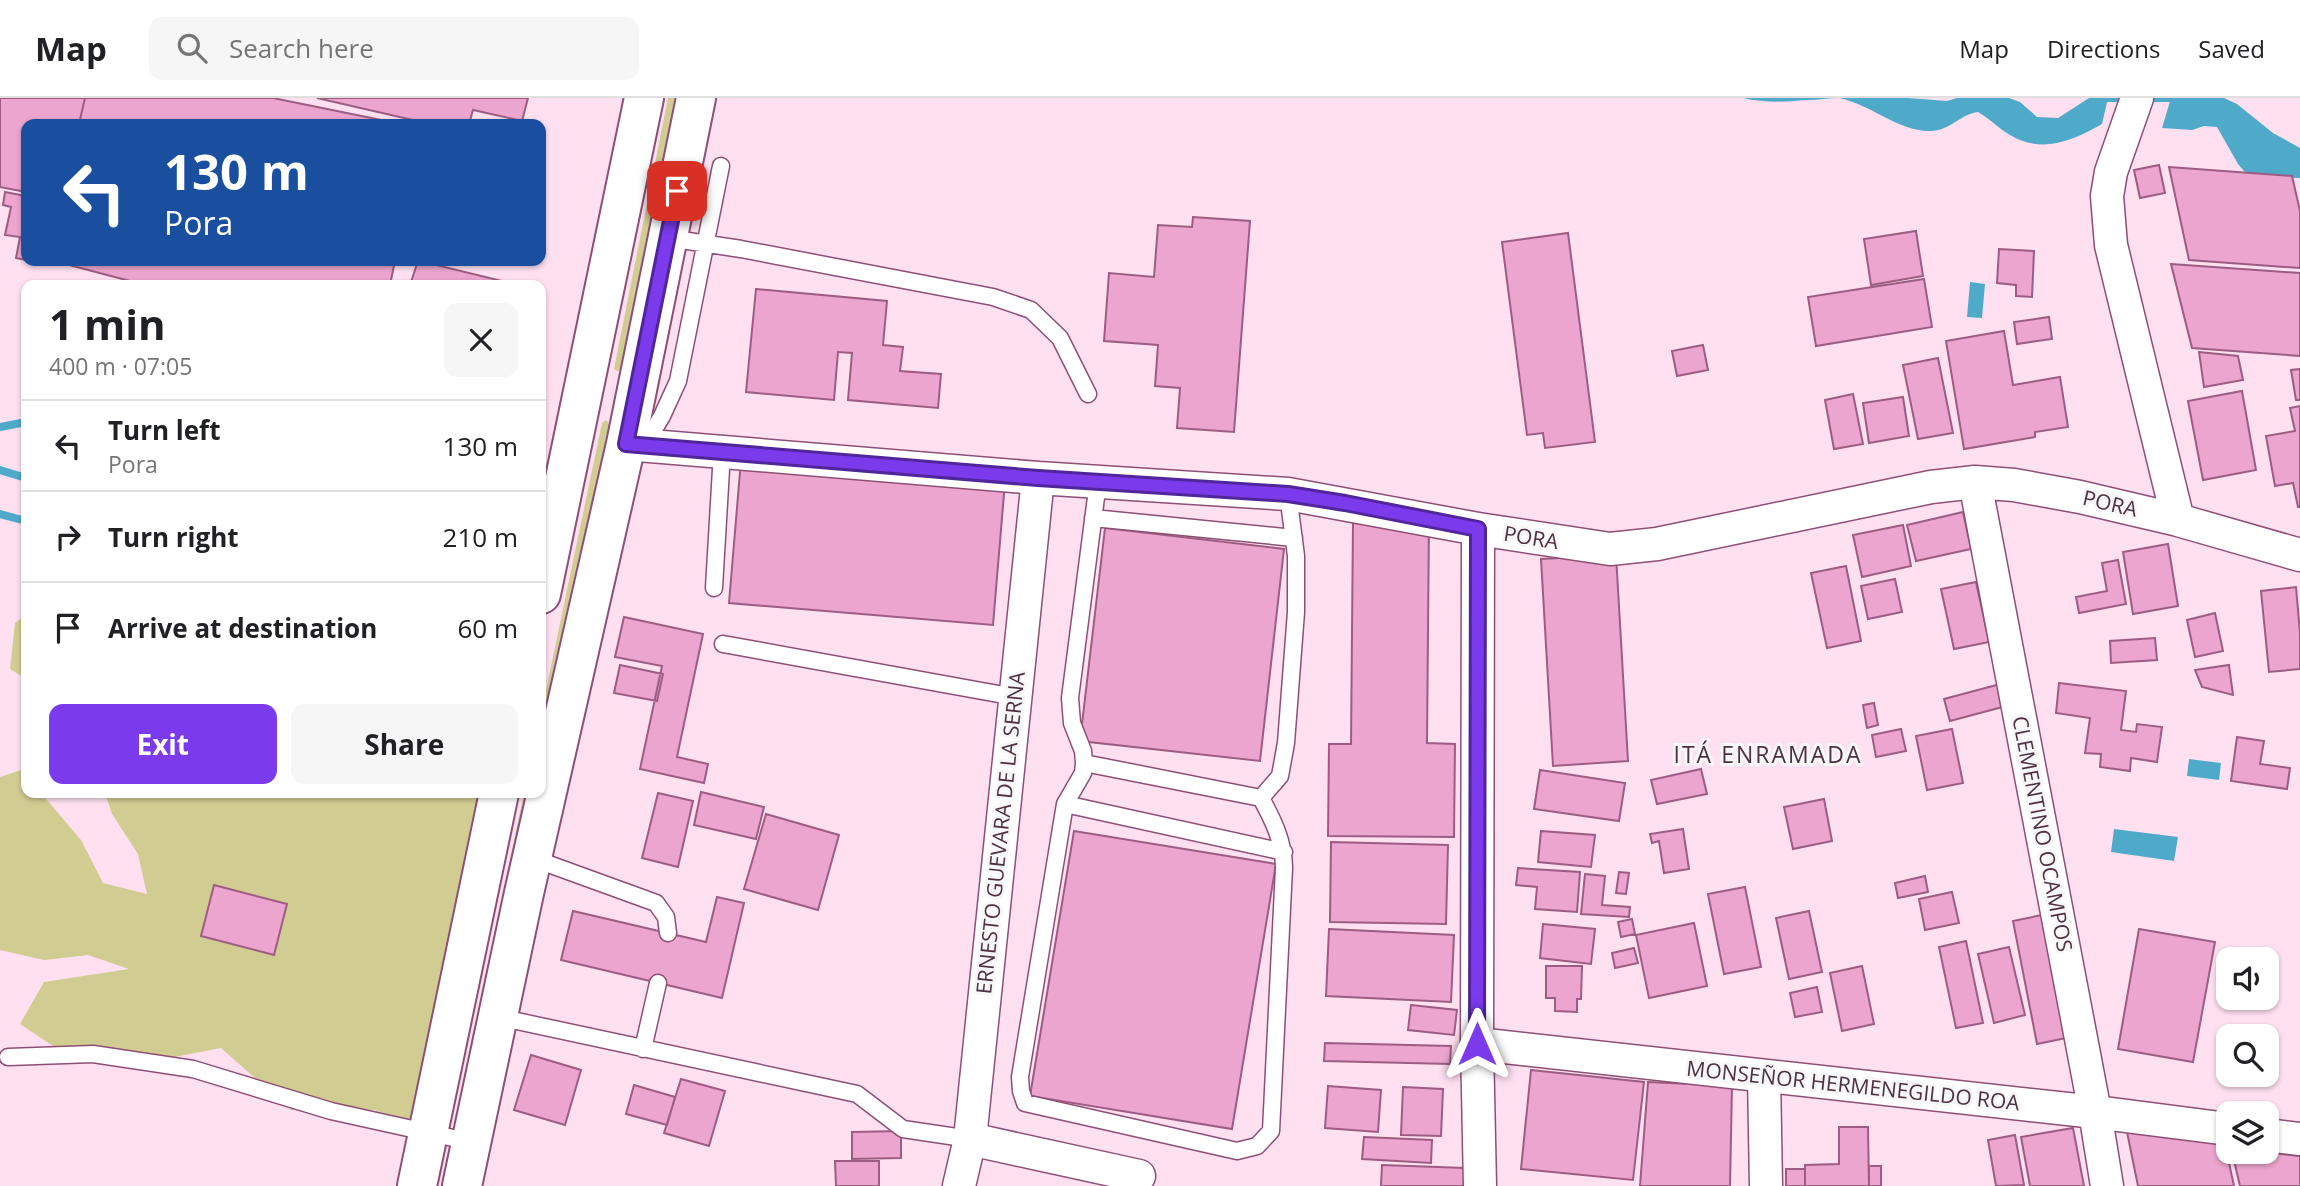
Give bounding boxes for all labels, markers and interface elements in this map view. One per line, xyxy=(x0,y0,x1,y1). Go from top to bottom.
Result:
search box xyxy=(149,17,639,80)
text: Map xyxy=(35,26,107,71)
icon: search xyxy=(173,29,211,67)
text: Search here xyxy=(229,30,374,66)
text: Map xyxy=(1959,32,2009,65)
text: Directions xyxy=(2047,32,2160,65)
text: Saved xyxy=(2198,32,2265,65)
text: 130 m xyxy=(164,138,309,204)
icon: left xyxy=(49,147,140,238)
pin xyxy=(647,161,707,221)
icon: arrive xyxy=(658,172,696,210)
text: Pora xyxy=(164,201,233,244)
text: 1 min xyxy=(49,295,166,352)
button: close xyxy=(444,303,518,377)
text: 400 m · 07:05 xyxy=(49,350,192,382)
text: Turn left xyxy=(108,412,220,448)
icon: left xyxy=(49,427,87,465)
text: 130 m xyxy=(443,428,518,464)
text: Pora xyxy=(108,448,158,480)
street label: PORA xyxy=(2080,483,2141,523)
icon: right xyxy=(49,518,87,556)
text: Turn right xyxy=(108,519,239,555)
text: 210 m xyxy=(443,519,518,555)
street label: PORA xyxy=(1502,519,1561,555)
icon: arrive xyxy=(49,609,87,647)
text: Arrive at destination xyxy=(108,610,377,646)
text: 60 m xyxy=(457,610,518,646)
street label: ERNESTO GUEVARA DE LA SERNA xyxy=(969,670,1031,995)
button: Exit xyxy=(49,704,277,784)
button: Share xyxy=(291,704,518,784)
street label: CLEMENTINO OCAMPOS xyxy=(2006,714,2080,954)
district label: ITÁ ENRAMADA xyxy=(1674,738,1862,770)
map controls xyxy=(2216,947,2279,1164)
button: sound xyxy=(2216,947,2279,1010)
position arrow xyxy=(1440,1007,1514,1081)
button: search xyxy=(2216,1024,2279,1087)
street label: MONSEÑOR HERMENEGILDO ROA xyxy=(1685,1054,2022,1116)
button: layers xyxy=(2216,1101,2279,1164)

